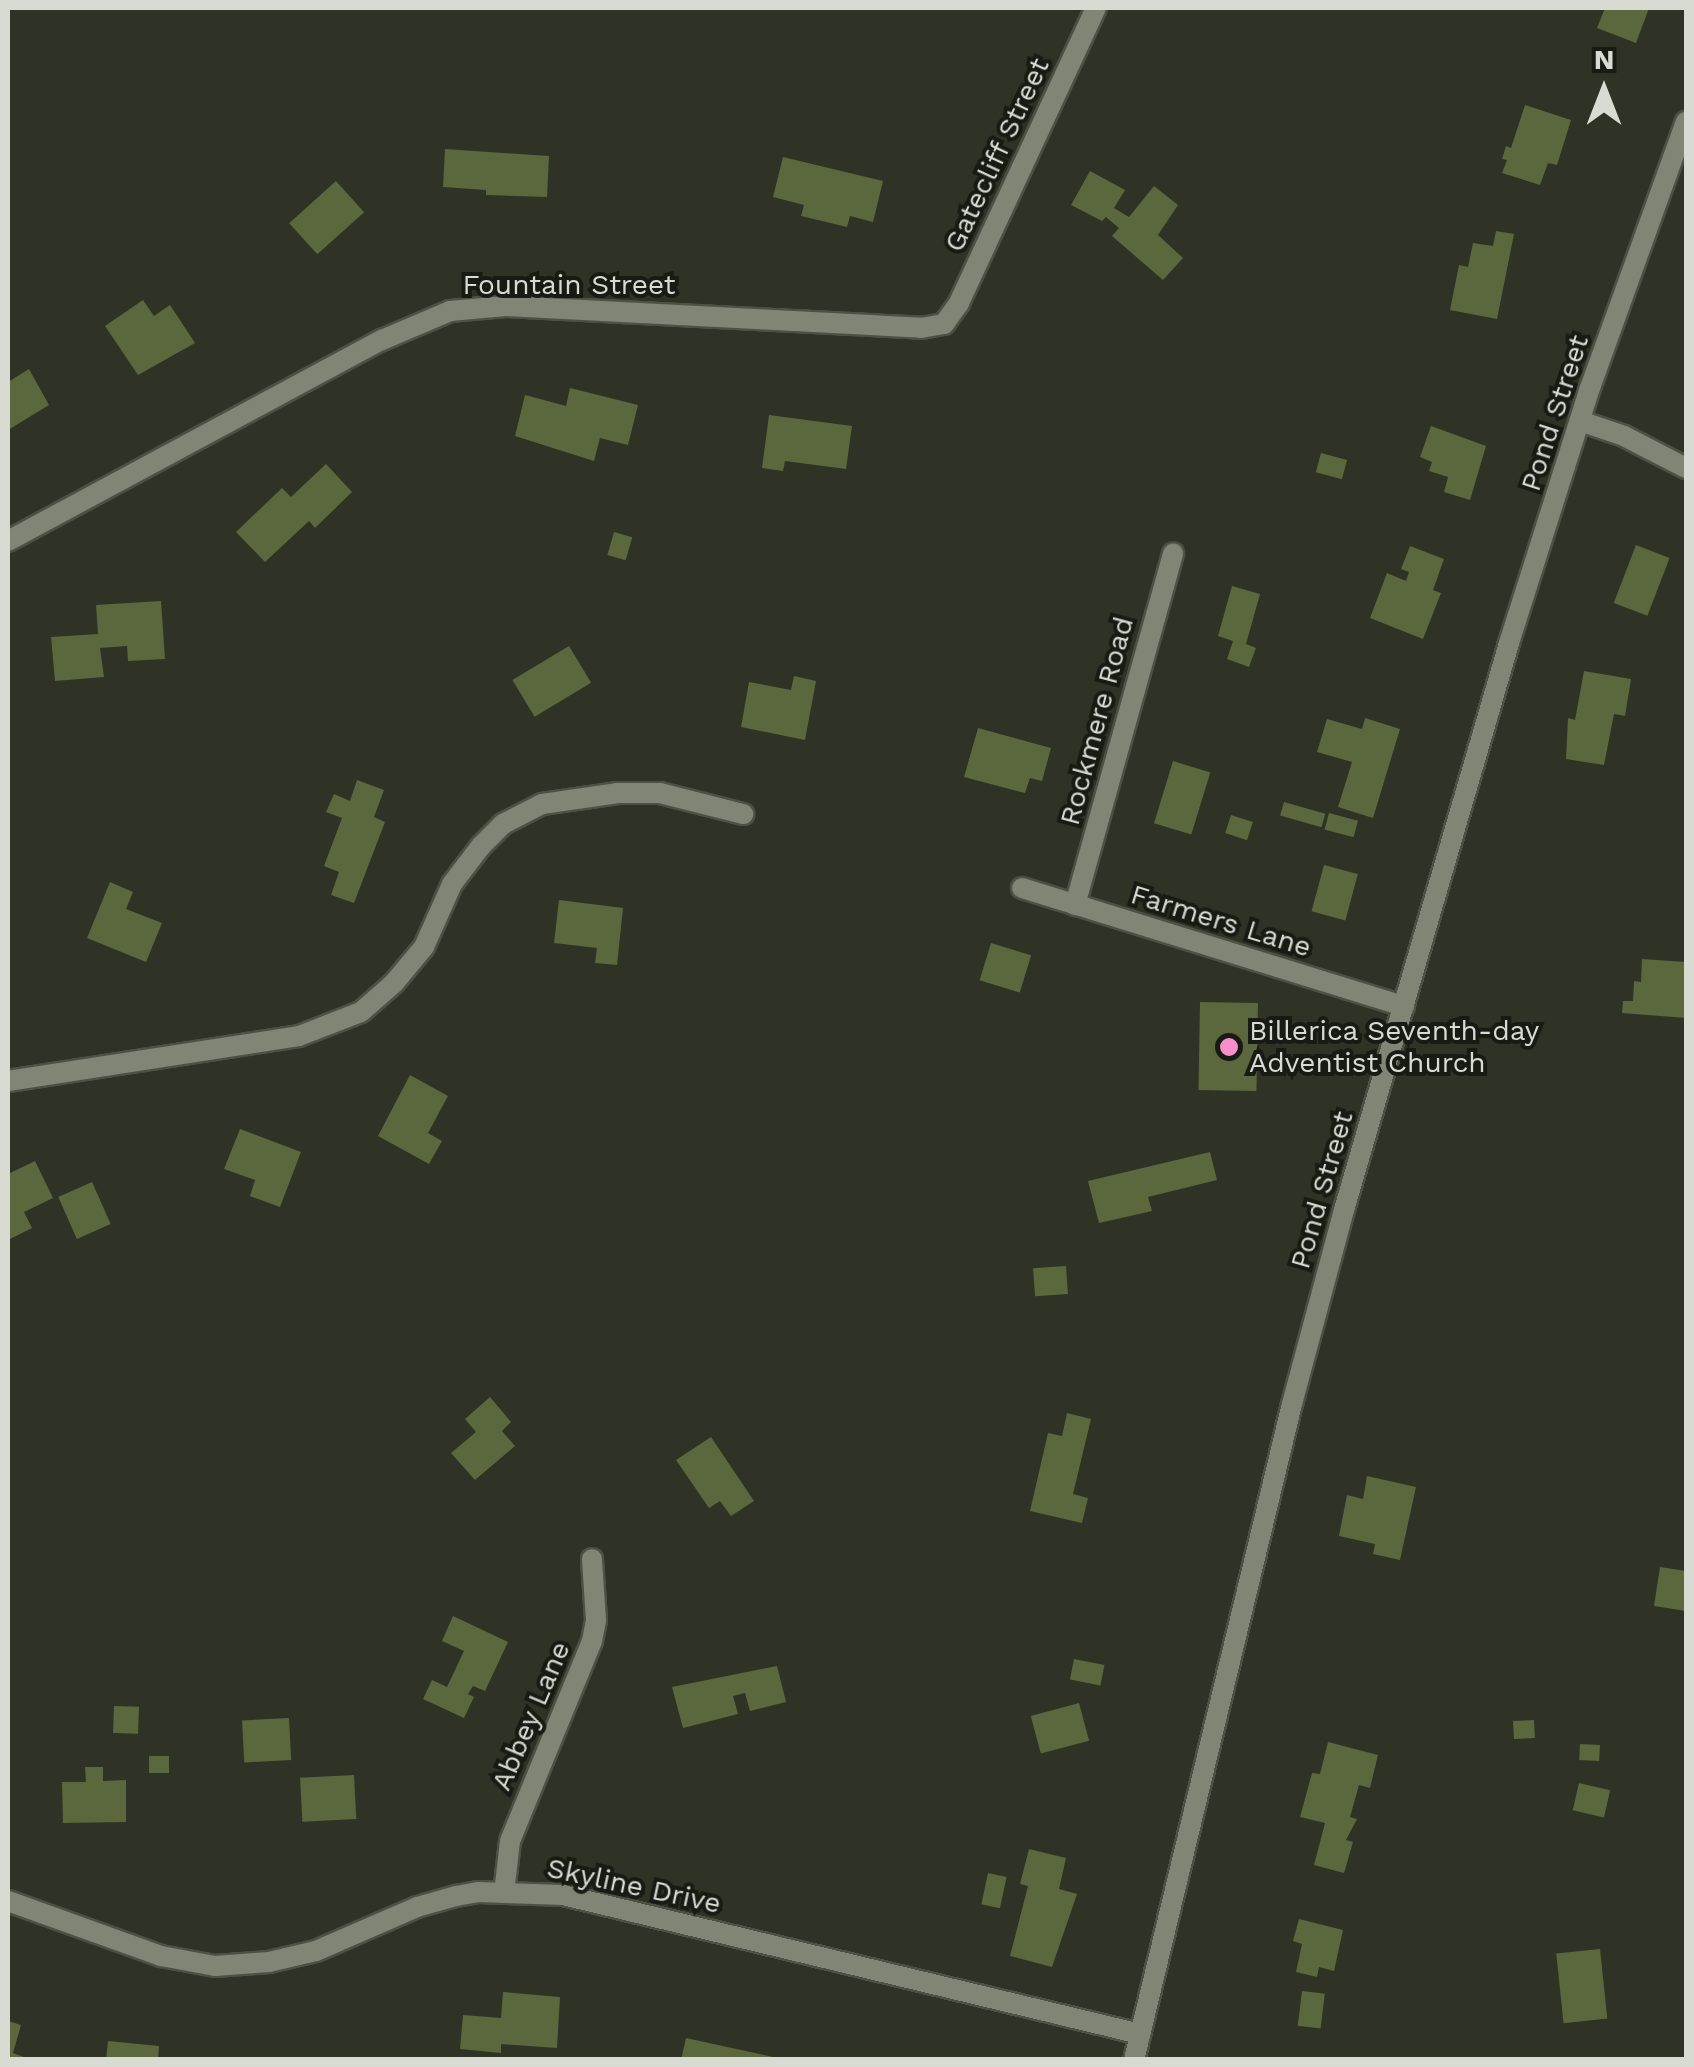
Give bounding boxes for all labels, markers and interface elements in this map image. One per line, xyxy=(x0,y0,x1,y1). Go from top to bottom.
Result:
north arrow xyxy=(1554,40,1654,140)
text: N xyxy=(1594,43,1614,76)
street label: Gatecliff Street xyxy=(937,52,1057,258)
street label: Fountain Street xyxy=(463,268,675,302)
street label: Pond Street xyxy=(1514,331,1596,495)
street label: Rockmere Road xyxy=(1053,613,1141,829)
street label: Farmers Lane xyxy=(1127,878,1315,964)
place label: Billerica Seventh-day Adventist Church xyxy=(1249,1014,1540,1080)
marker: Billerica Seventh-day Adventist Church xyxy=(1218,1036,1240,1058)
street label: Pond Street xyxy=(1283,1107,1361,1273)
street label: Abbey Lane xyxy=(484,1636,578,1796)
street label: Skyline Drive xyxy=(544,1851,724,1921)

